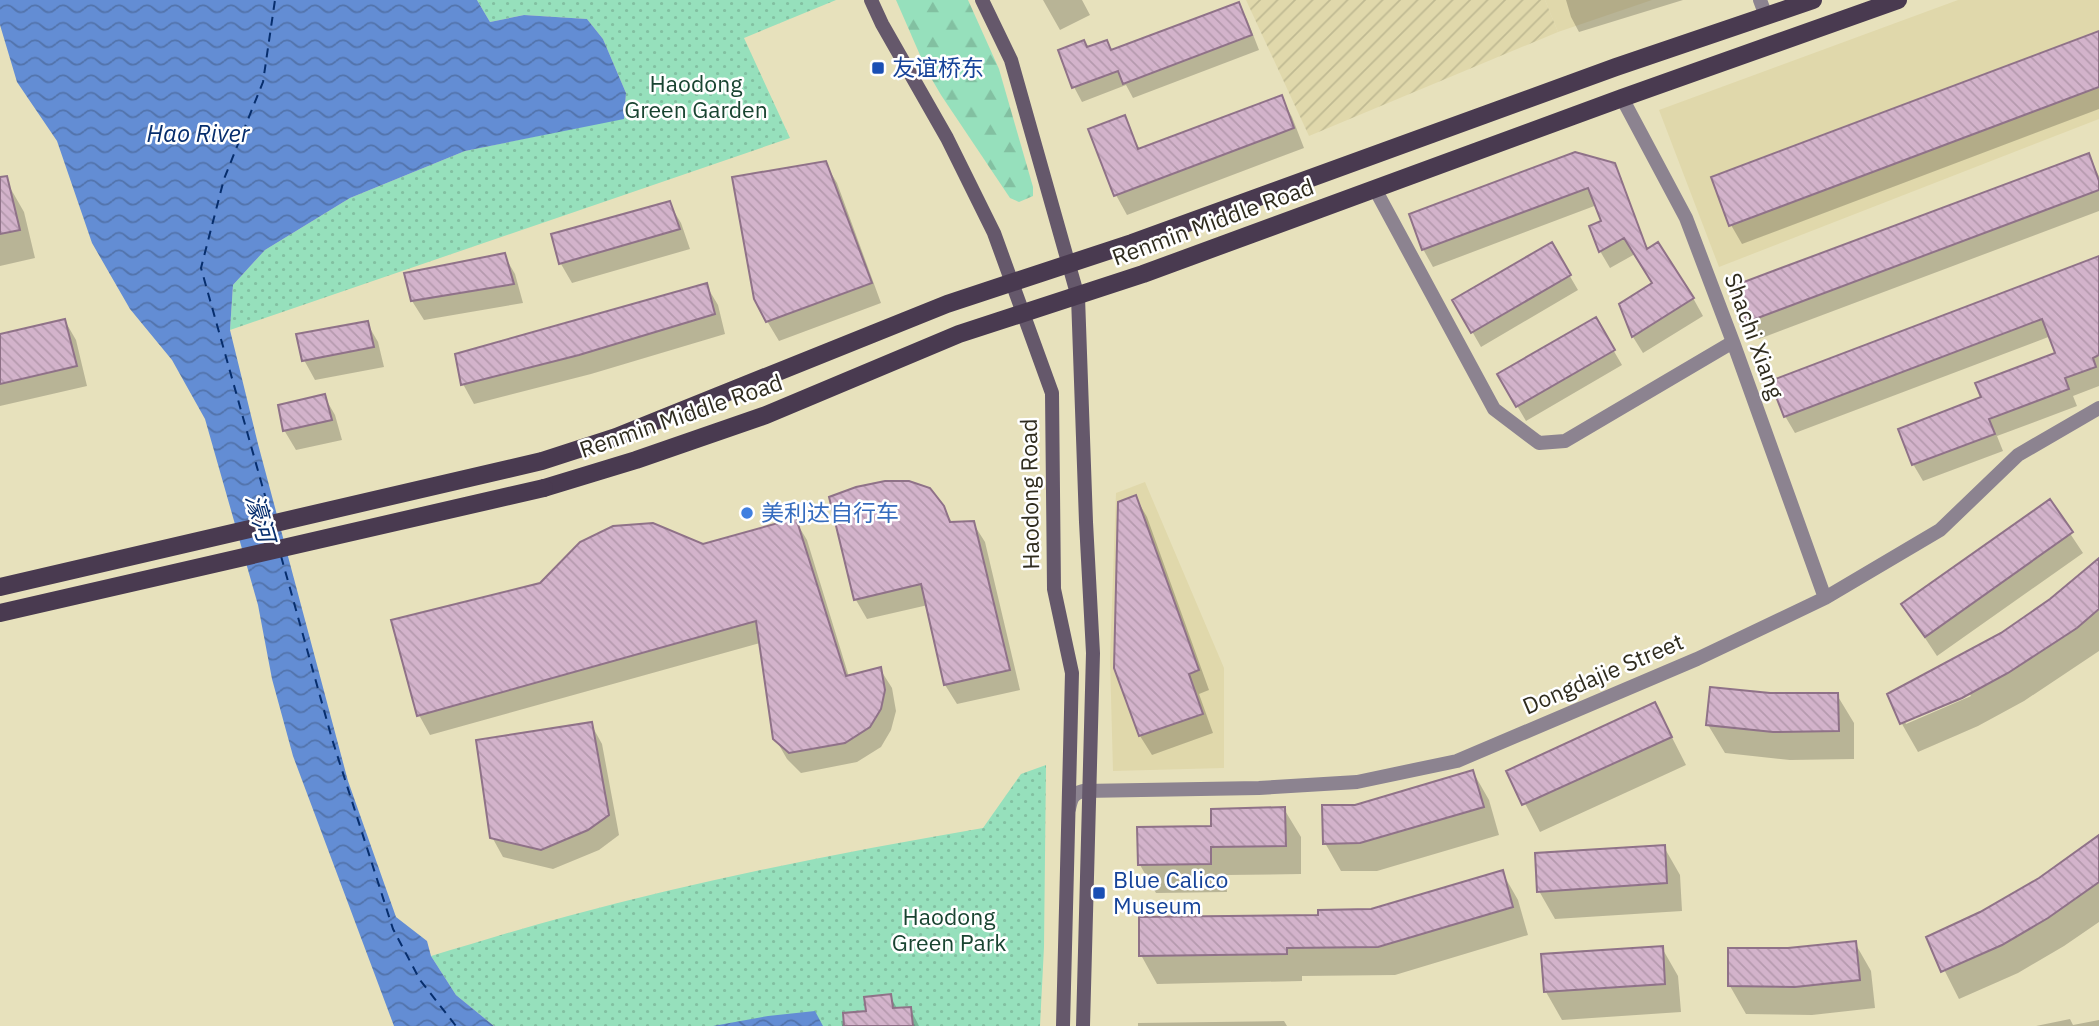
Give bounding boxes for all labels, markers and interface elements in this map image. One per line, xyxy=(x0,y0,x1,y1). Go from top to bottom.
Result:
place label: 友谊桥东 xyxy=(892,52,984,82)
marker: 友谊桥东 xyxy=(870,60,886,76)
park label: Haodong Green Garden xyxy=(624,68,768,124)
water label: Hao River xyxy=(146,117,251,149)
street label: Renmin Middle Road xyxy=(1108,171,1318,272)
street label: Shachi Xiang xyxy=(1718,269,1792,403)
street label: Renmin Middle Road xyxy=(575,366,786,464)
street label: Haodong Road xyxy=(1013,418,1045,570)
water label: 濠河 xyxy=(239,490,284,549)
place label: 美利达自行车 xyxy=(761,497,899,527)
marker: 美利达自行车 xyxy=(739,505,755,521)
street label: Dongdajie Street xyxy=(1518,626,1687,720)
place label: Blue Calico Museum xyxy=(1113,864,1228,920)
marker: Blue Calico Museum xyxy=(1091,885,1107,901)
park label: Haodong Green Park xyxy=(892,901,1006,957)

